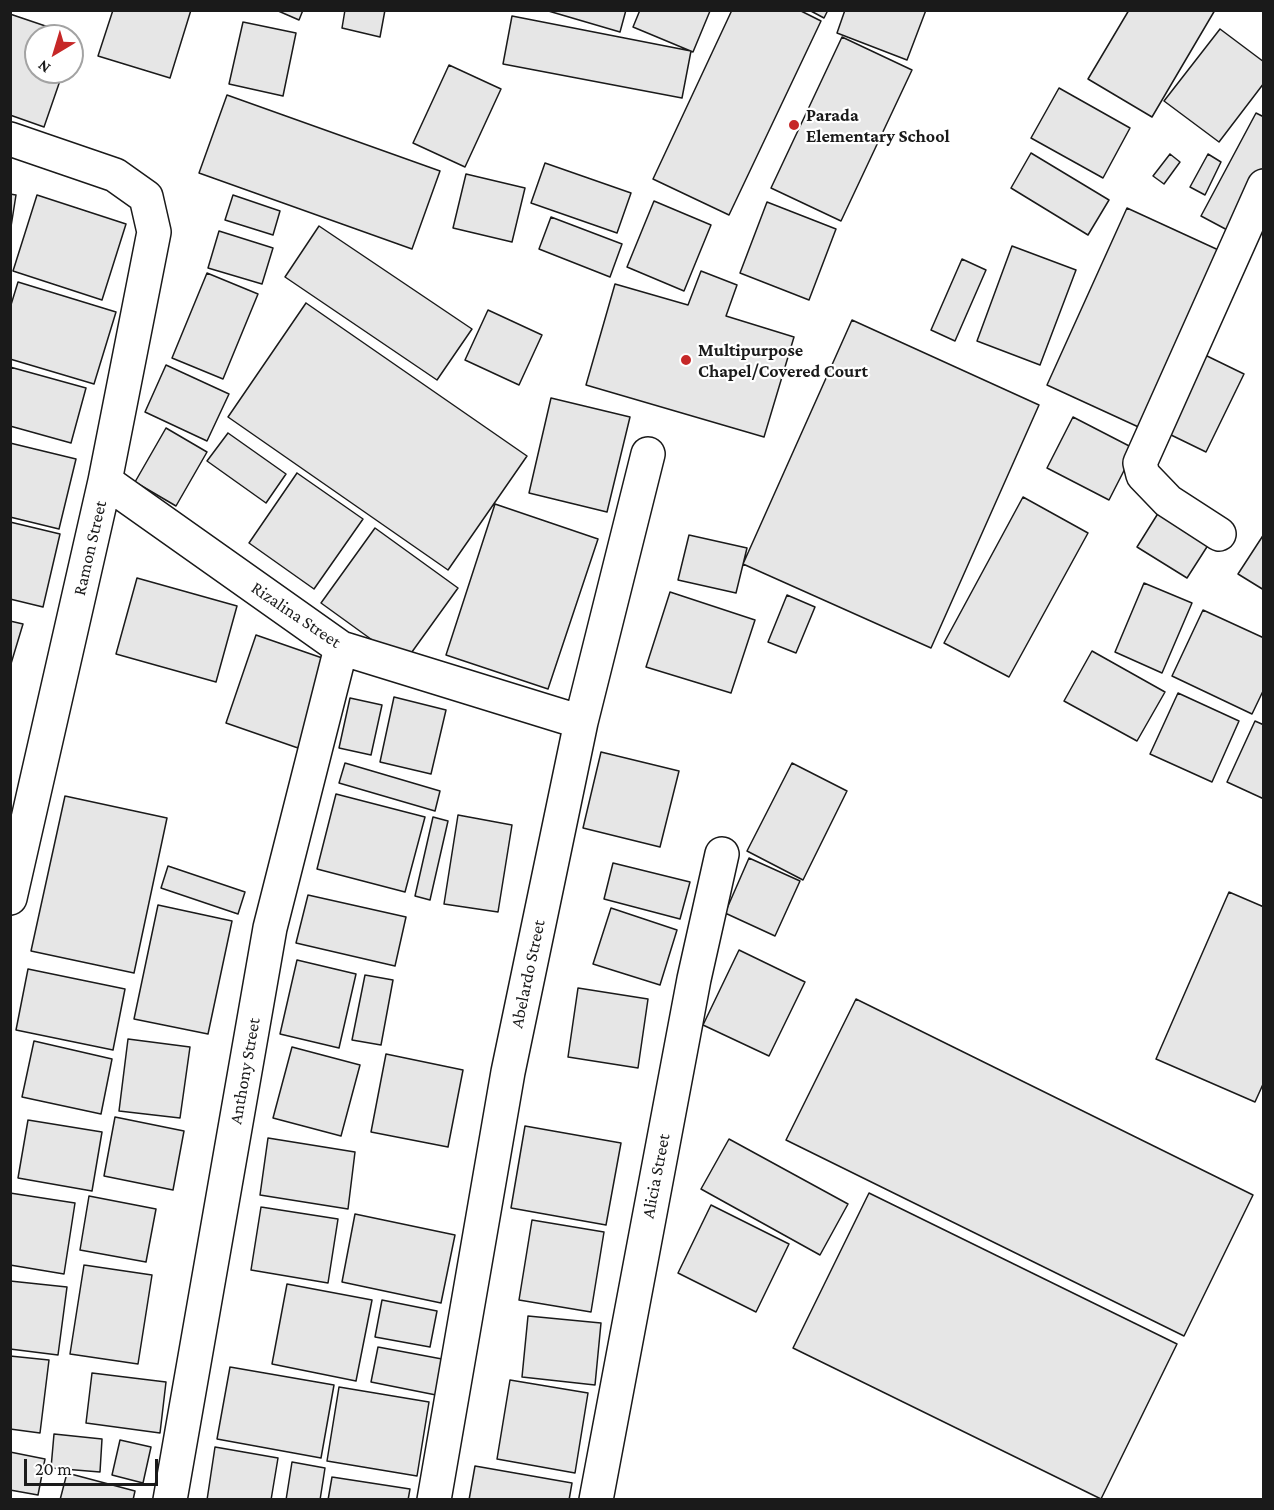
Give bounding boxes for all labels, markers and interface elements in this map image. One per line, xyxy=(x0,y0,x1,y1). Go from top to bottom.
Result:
north arrow xyxy=(24,24,84,84)
text: N xyxy=(34,57,53,77)
place label: Parada Elementary School xyxy=(806,104,950,146)
marker: Parada Elementary School xyxy=(787,118,801,132)
place label: Multipurpose Chapel/Covered Court xyxy=(698,339,868,382)
marker: Multipurpose Chapel/Covered Court xyxy=(679,353,693,367)
street label: Ramon Street xyxy=(69,498,111,598)
street label: Rizalina Street xyxy=(247,577,345,653)
street label: Abelardo Street xyxy=(506,918,550,1030)
street label: Anthony Street xyxy=(225,1016,265,1126)
street label: Alicia Street xyxy=(637,1132,675,1220)
scale bar xyxy=(27,1447,160,1485)
text: 20 m xyxy=(35,1459,72,1479)

